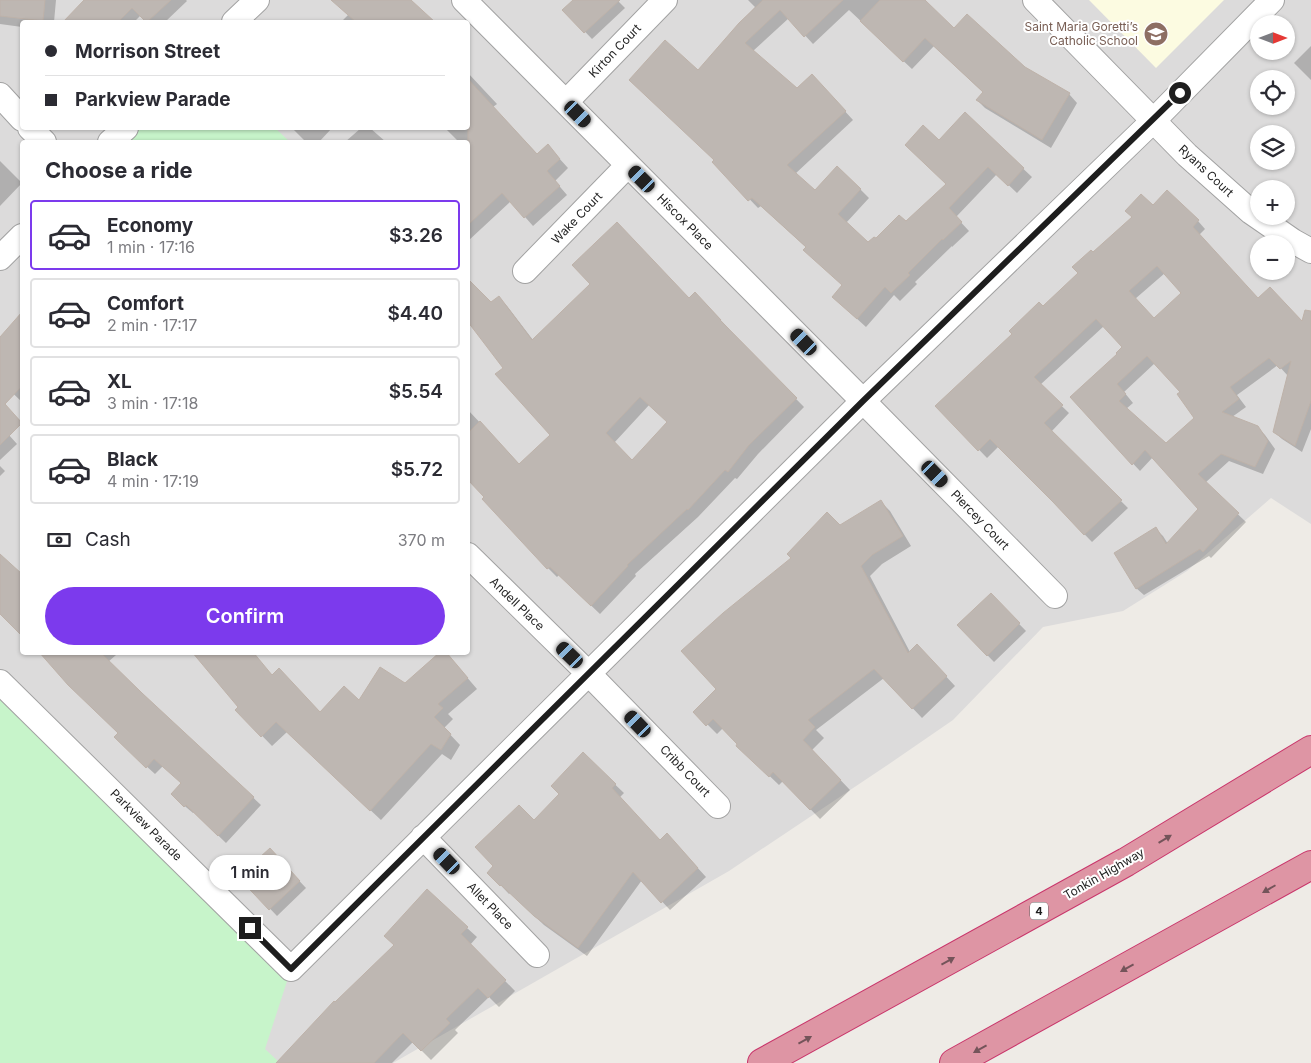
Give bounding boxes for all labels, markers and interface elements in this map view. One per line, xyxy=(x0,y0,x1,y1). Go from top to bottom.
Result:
north arrow xyxy=(1250,15,1295,60)
map controls xyxy=(1250,15,1295,280)
place label: Saint Maria Goretti’s Catholic School xyxy=(1024,19,1138,48)
street label: Kirton Court xyxy=(585,21,644,81)
school or university icon: Saint Maria Goretti’s Catholic School xyxy=(1143,21,1169,47)
text: Morrison Street xyxy=(75,40,220,63)
button: locate xyxy=(1250,70,1295,115)
route start xyxy=(1169,82,1191,104)
text: Parkview Parade xyxy=(75,88,230,111)
car xyxy=(562,98,593,130)
button: layers xyxy=(1250,125,1295,170)
street label: Ryans Court xyxy=(1176,141,1237,200)
text: Choose a ride xyxy=(45,157,193,183)
car xyxy=(626,163,657,195)
button: + xyxy=(1250,180,1295,225)
street label: Wake Court xyxy=(548,189,605,247)
street label: Hiscox Place xyxy=(654,191,716,253)
icon: car xyxy=(47,213,92,258)
text: Economy xyxy=(107,214,193,237)
text: $3.26 xyxy=(389,224,443,247)
button: − xyxy=(1250,235,1295,280)
text: 1 min · 17:16 xyxy=(107,237,195,257)
icon: car xyxy=(47,291,92,336)
text: Comfort xyxy=(107,292,184,315)
text: $4.40 xyxy=(387,302,443,325)
text: 2 min · 17:17 xyxy=(107,315,197,335)
car xyxy=(788,326,819,358)
icon: car xyxy=(47,369,92,414)
text: XL xyxy=(107,370,132,393)
text: $5.54 xyxy=(389,380,443,403)
text: 3 min · 17:18 xyxy=(107,393,198,413)
icon: car xyxy=(47,447,92,492)
text: Black xyxy=(107,448,158,471)
text: $5.72 xyxy=(391,458,443,481)
car xyxy=(919,458,950,490)
text: 4 min · 17:19 xyxy=(107,471,199,491)
street label: Piercey Court xyxy=(948,487,1013,553)
icon: cash xyxy=(45,526,73,554)
text: Cash xyxy=(85,528,131,551)
text: 370 m xyxy=(398,530,445,550)
street label: Andell Place xyxy=(487,574,548,633)
button: Confirm xyxy=(45,587,445,645)
car xyxy=(553,639,586,671)
car xyxy=(622,708,653,740)
street label: Cribb Court xyxy=(657,742,714,800)
street label: Parkview Parade xyxy=(107,786,185,864)
one-way arrow xyxy=(1159,834,1172,843)
street label: Tonkin Highway xyxy=(1061,844,1147,903)
car xyxy=(431,845,462,877)
callout: 1 min xyxy=(209,856,291,890)
text: 1 min xyxy=(230,862,270,882)
street label: Allet Place xyxy=(464,879,516,932)
one-way arrow xyxy=(1261,885,1276,893)
road number: 4 xyxy=(1030,902,1048,919)
route end xyxy=(239,917,261,939)
one-way arrow xyxy=(940,957,955,965)
one-way arrow xyxy=(1119,964,1134,972)
one-way arrow xyxy=(799,1035,812,1044)
one-way arrow xyxy=(973,1045,987,1053)

